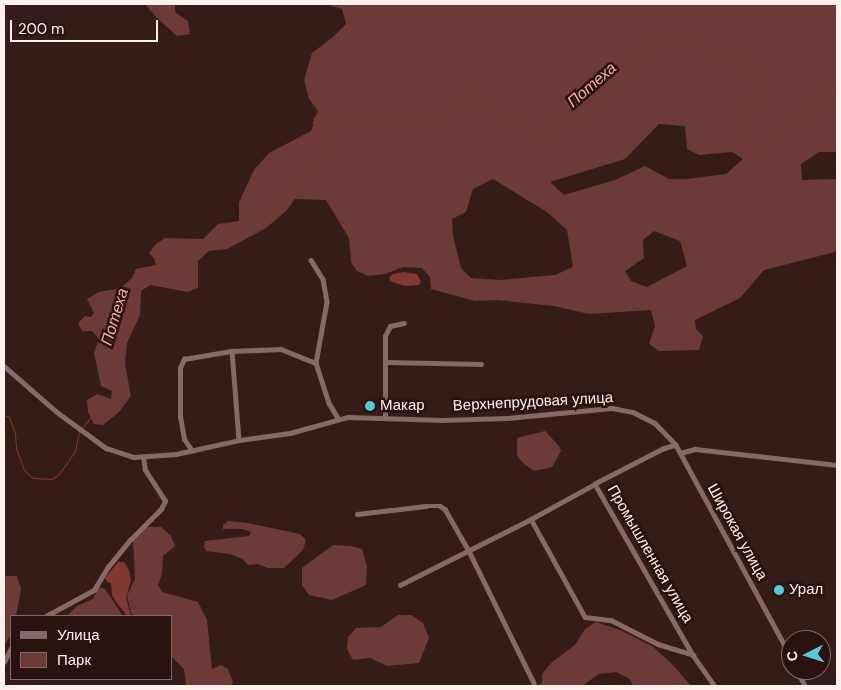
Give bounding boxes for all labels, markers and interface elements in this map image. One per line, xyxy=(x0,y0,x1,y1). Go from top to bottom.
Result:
scale bar xyxy=(12,10,160,42)
text: 200 m xyxy=(18,19,64,39)
water label: Потеха xyxy=(564,58,620,112)
water label: Потеха xyxy=(97,286,133,348)
street label: Верхнепрудовая улица xyxy=(452,389,614,415)
place label: Макар xyxy=(380,397,425,415)
marker: Макар xyxy=(364,400,376,412)
street label: Широкая улица xyxy=(703,481,771,583)
street label: Промышленная улица xyxy=(603,482,697,626)
place label: Урал xyxy=(789,581,823,599)
marker: Урал xyxy=(773,584,785,596)
legend xyxy=(10,615,172,680)
text: Улица xyxy=(57,625,100,645)
north arrow xyxy=(781,630,831,680)
text: Парк xyxy=(57,650,91,670)
text: С xyxy=(783,650,801,662)

